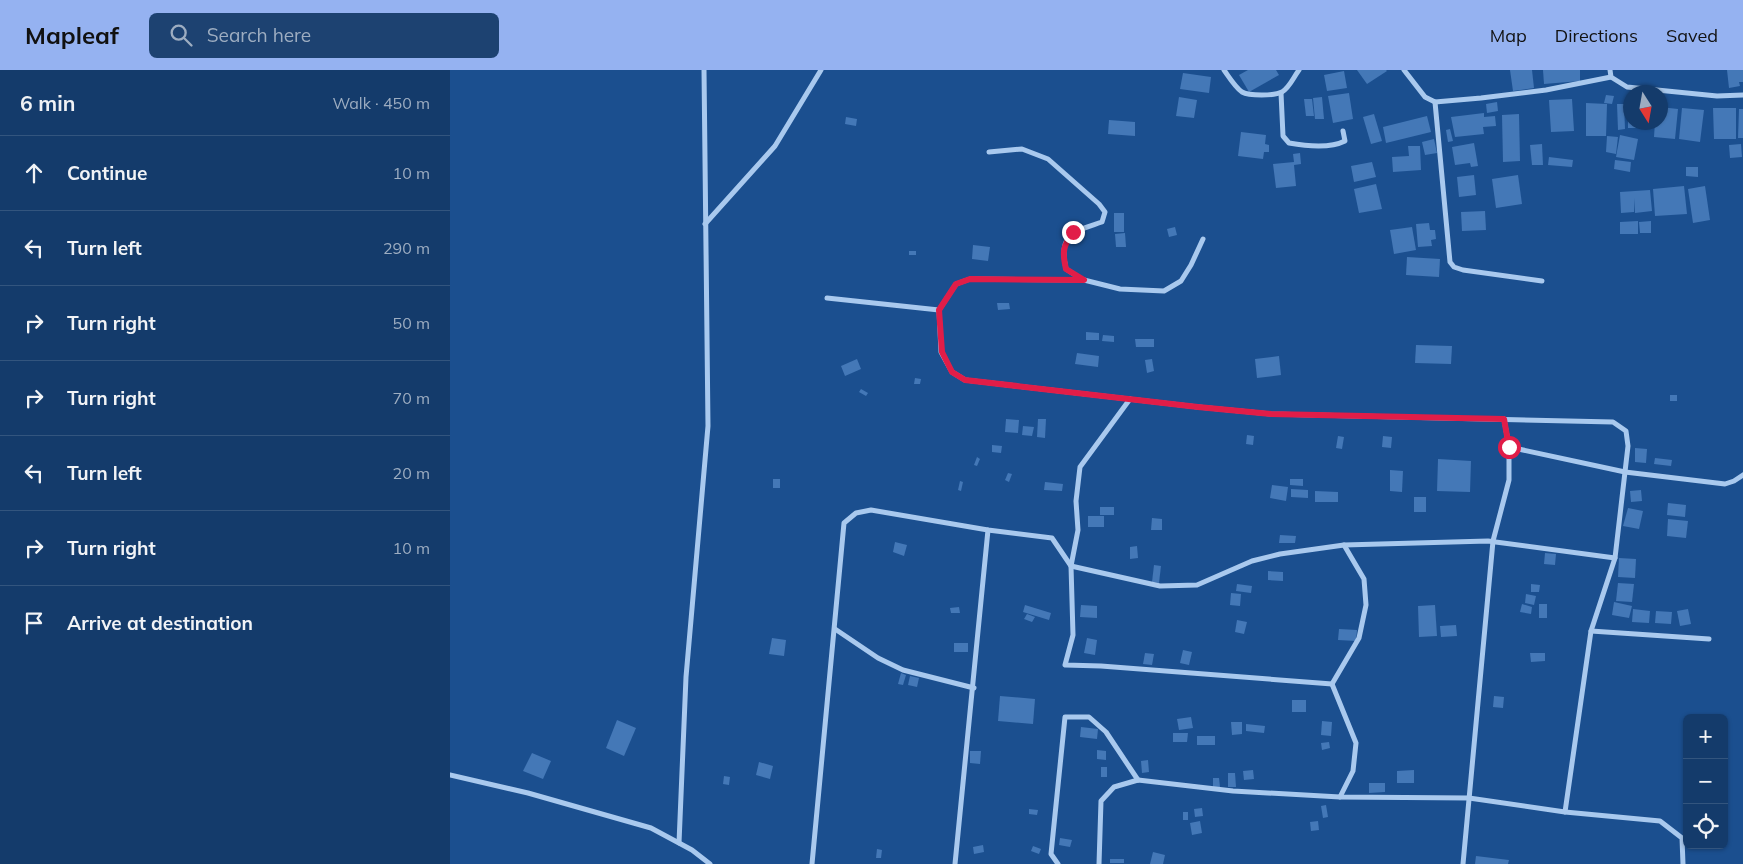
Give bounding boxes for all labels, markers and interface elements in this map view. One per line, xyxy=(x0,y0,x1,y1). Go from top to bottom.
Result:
search box xyxy=(149,13,499,58)
text: Mapleaf xyxy=(25,20,119,50)
icon: search xyxy=(167,21,195,49)
text: Search here xyxy=(207,23,311,47)
text: Map xyxy=(1490,24,1527,47)
text: Directions xyxy=(1555,24,1638,47)
text: Saved xyxy=(1666,24,1718,47)
north arrow xyxy=(1623,85,1668,130)
text: 6 min xyxy=(20,90,75,116)
text: Walk · 450 m xyxy=(332,93,430,113)
icon: ahead xyxy=(20,159,48,187)
text: Continue xyxy=(67,161,147,185)
text: 10 m xyxy=(393,163,430,183)
route end xyxy=(1062,221,1085,244)
icon: left xyxy=(20,234,48,262)
text: Turn left xyxy=(67,236,142,260)
text: 290 m xyxy=(383,238,430,258)
icon: right xyxy=(20,309,48,337)
text: Turn right xyxy=(67,311,156,335)
text: 50 m xyxy=(393,313,430,333)
icon: right xyxy=(20,384,48,412)
text: Turn right xyxy=(67,386,156,410)
text: 70 m xyxy=(393,388,430,408)
route start xyxy=(1498,436,1521,459)
icon: left xyxy=(20,459,48,487)
text: Turn left xyxy=(67,461,142,485)
text: 20 m xyxy=(393,463,430,483)
icon: right xyxy=(20,534,48,562)
text: Turn right xyxy=(67,536,156,560)
text: 10 m xyxy=(393,538,430,558)
icon: arrive xyxy=(20,609,48,637)
text: Arrive at destination xyxy=(67,611,253,635)
map controls xyxy=(1683,714,1728,849)
button: + xyxy=(1683,714,1728,759)
button: − xyxy=(1683,759,1728,804)
button: locate xyxy=(1683,804,1728,849)

